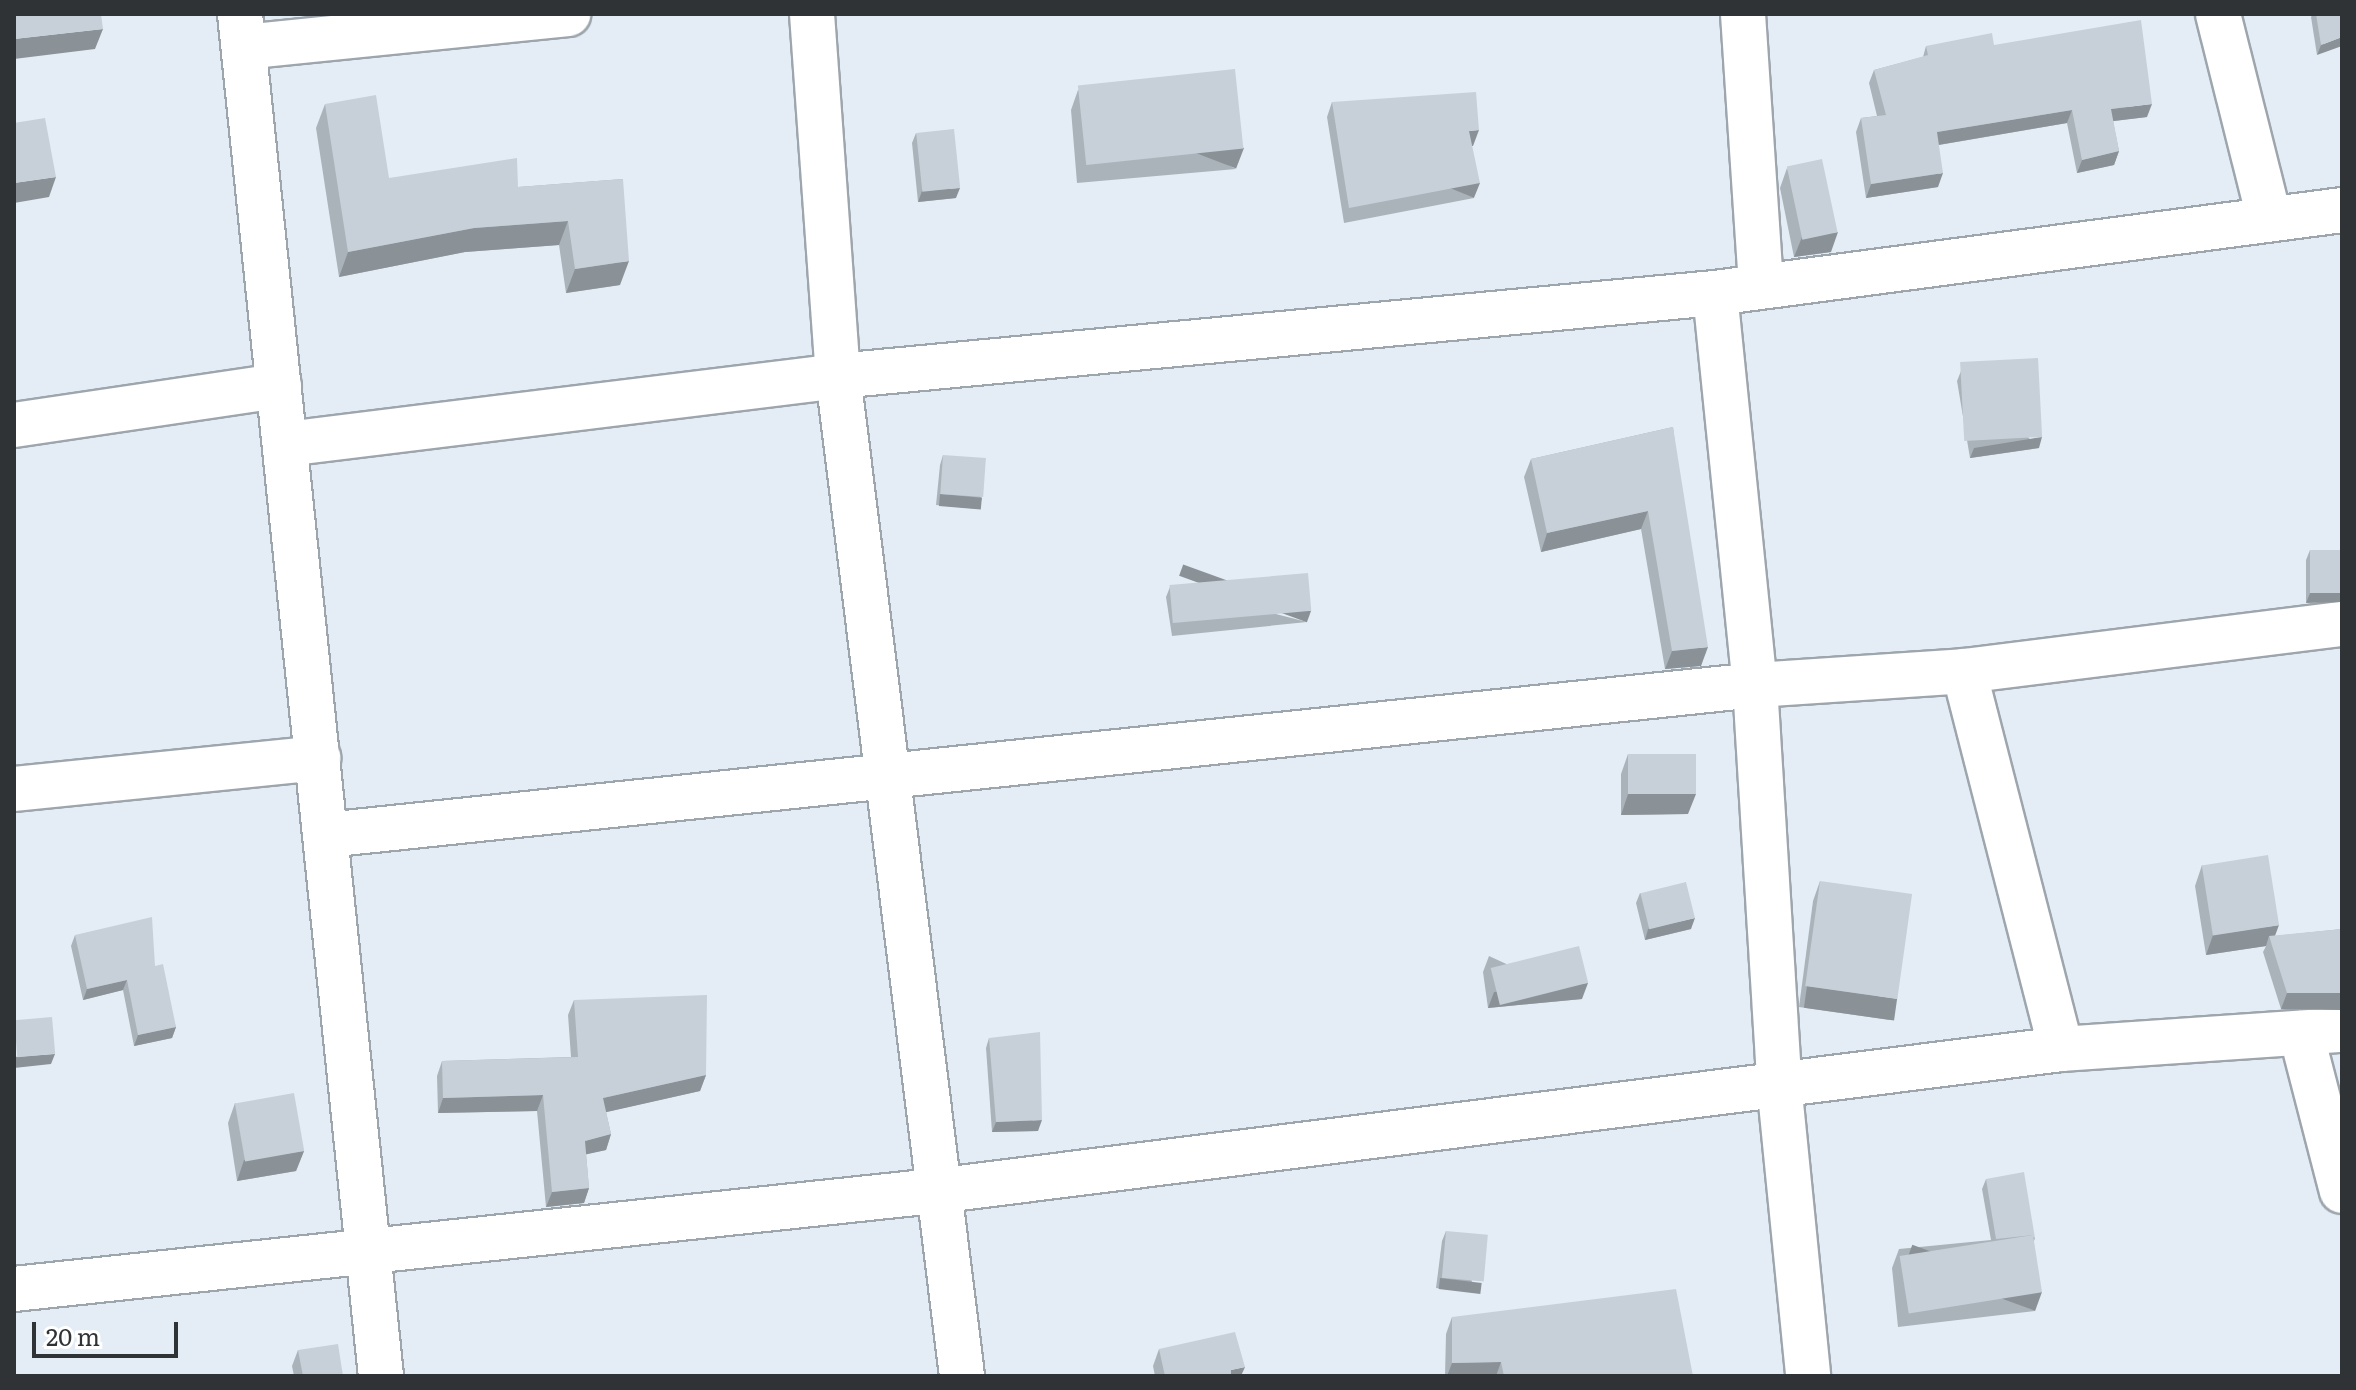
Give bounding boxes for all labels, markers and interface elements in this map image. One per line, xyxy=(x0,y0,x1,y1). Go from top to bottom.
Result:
scale bar xyxy=(36,1306,182,1356)
text: 20 m xyxy=(46,1318,100,1353)

